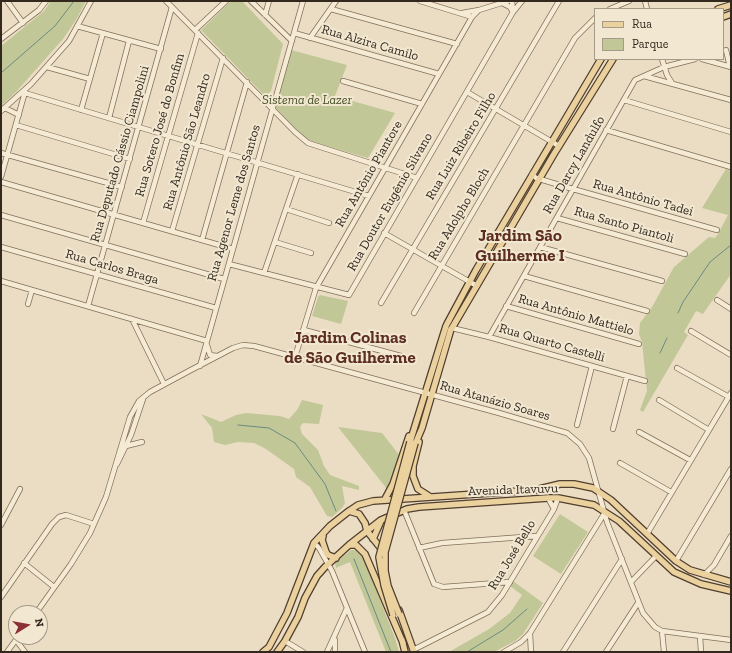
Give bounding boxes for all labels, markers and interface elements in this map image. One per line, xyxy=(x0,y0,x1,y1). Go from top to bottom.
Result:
legend xyxy=(594,8,724,60)
text: Rua xyxy=(632,17,652,31)
street label: Rua Alzira Camilo xyxy=(320,22,420,64)
text: Parque xyxy=(632,37,668,51)
street label: Rua Sotero José do Bonfim xyxy=(132,51,188,199)
street label: Rua Deputado Cássio Ciampolini xyxy=(87,64,153,244)
street label: Rua Antônio São Leandro xyxy=(160,72,214,212)
street label: Rua Luiz Ribeiro Filho xyxy=(423,89,499,203)
park label: Sistema de Lazer xyxy=(262,92,352,108)
street label: Rua Darcy Landulfo xyxy=(540,113,608,217)
street label: Rua Antônio Piantore xyxy=(332,118,406,230)
street label: Rua Agenor Leme dos Santos xyxy=(204,123,264,283)
street label: Rua Doutor Eugênio Silvano xyxy=(344,130,436,274)
street label: Rua Adolpho Bloch xyxy=(425,165,493,263)
street label: Rua Antônio Tadei xyxy=(591,176,695,220)
street label: Rua Santo Piantoli xyxy=(572,203,676,247)
district label: Jardim São Guilherme I xyxy=(475,226,565,266)
street label: Rua Carlos Braga xyxy=(64,246,160,288)
street label: Rua Antônio Mattielo xyxy=(516,291,636,339)
street label: Rua Quarto Castelli xyxy=(497,320,607,366)
district label: Jardim Colinas de São Guilherme xyxy=(284,328,416,368)
street label: Rua Atanázio Soares xyxy=(438,378,552,424)
street label: Avenida Itavuvu xyxy=(468,481,558,499)
street label: Rua José Bello xyxy=(485,517,539,593)
north arrow xyxy=(8,605,48,645)
text: N xyxy=(32,617,46,628)

